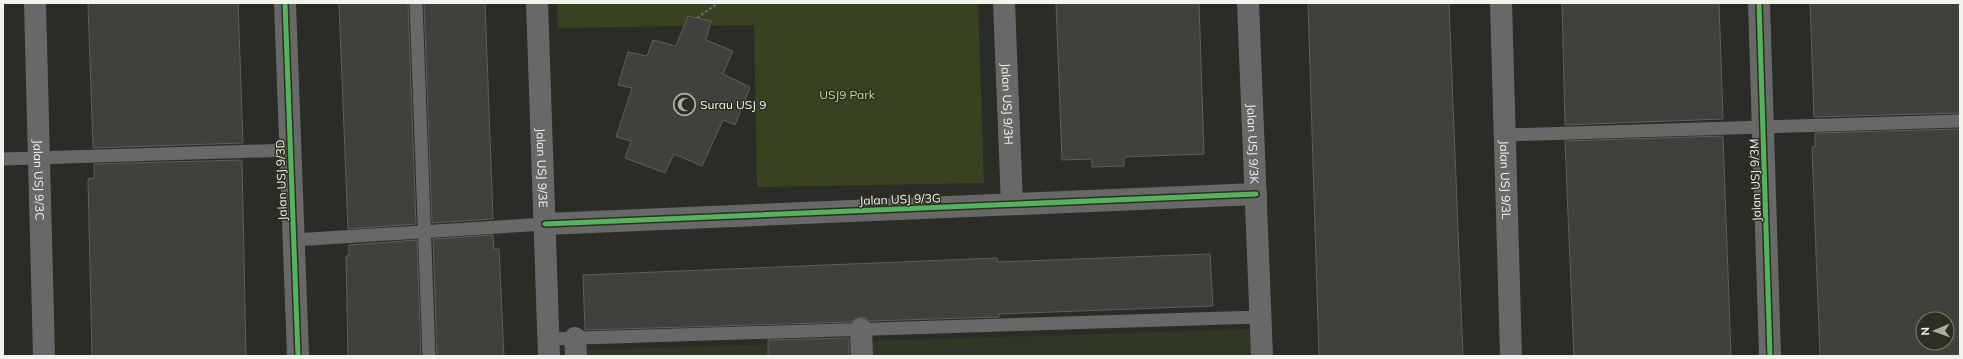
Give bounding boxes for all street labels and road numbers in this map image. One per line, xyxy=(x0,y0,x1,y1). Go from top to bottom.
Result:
street label: Jalan USJ 9/3H xyxy=(999,63,1017,145)
street label: Jalan USJ 9/3K xyxy=(1245,104,1263,185)
street label: Jalan USJ 9/3E xyxy=(534,128,551,208)
street label: Jalan USJ 9/3M xyxy=(1746,138,1764,222)
street label: Jalan USJ 9/3C xyxy=(31,139,48,220)
street label: Jalan USJ 9/3D xyxy=(272,139,290,221)
street label: Jalan USJ 9/3L xyxy=(1497,140,1515,220)
street label: Jalan USJ 9/3G xyxy=(859,190,941,208)

